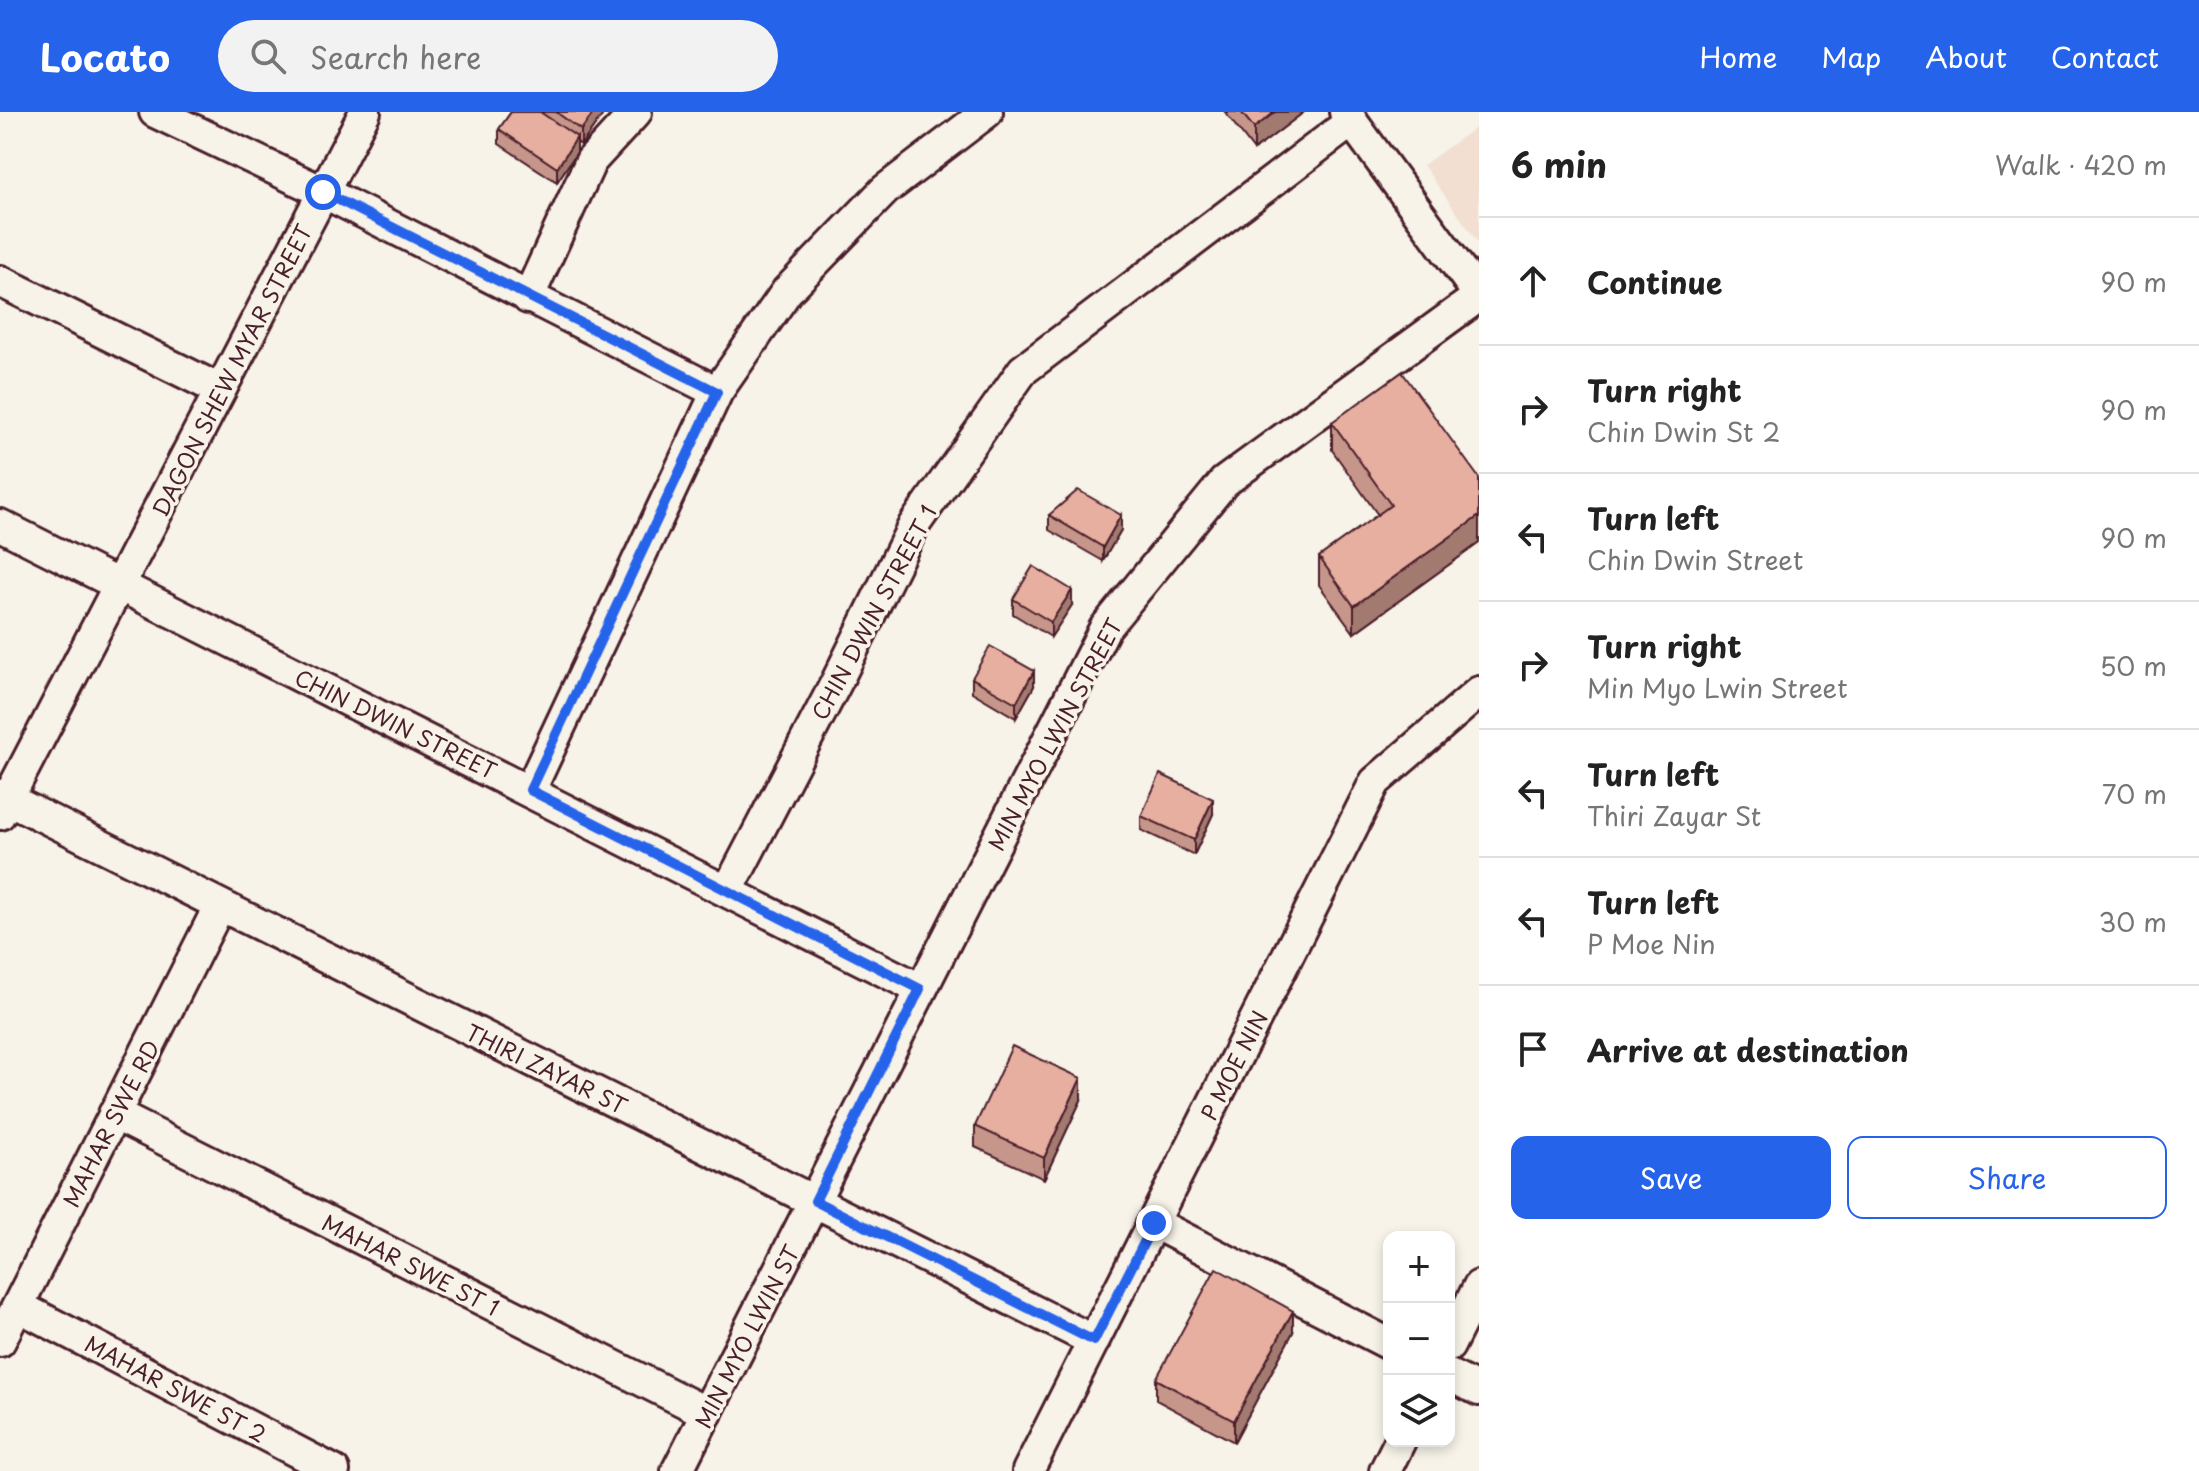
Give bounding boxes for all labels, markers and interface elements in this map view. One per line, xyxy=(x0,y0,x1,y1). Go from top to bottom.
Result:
search box xyxy=(218,20,778,92)
text: Locato xyxy=(40,28,170,85)
icon: search xyxy=(246,34,290,78)
text: Search here xyxy=(310,34,482,79)
text: Home xyxy=(1699,35,1777,78)
text: Map xyxy=(1821,35,1881,78)
text: About xyxy=(1925,35,2007,78)
text: Contact xyxy=(2051,35,2159,78)
text: 6 min xyxy=(1511,138,1607,190)
text: Walk · 420 m xyxy=(1995,145,2167,184)
route start xyxy=(305,174,341,210)
street label: DAGON SHEW MYAR STREET xyxy=(143,218,319,522)
icon: ahead xyxy=(1511,259,1555,303)
text: Continue xyxy=(1587,259,1722,304)
text: 90 m xyxy=(2100,262,2167,301)
text: Turn right xyxy=(1587,367,1742,412)
icon: right xyxy=(1511,387,1555,431)
text: 90 m xyxy=(2100,390,2167,429)
text: Chin Dwin St 2 xyxy=(1587,412,1780,451)
text: Turn left xyxy=(1587,495,1719,540)
street label: CHIN DWIN STREET 1 xyxy=(802,499,944,725)
icon: left xyxy=(1511,515,1555,559)
text: 90 m xyxy=(2100,518,2167,557)
text: Chin Dwin Street xyxy=(1587,540,1803,579)
street label: MIN MYO LWIN STREET xyxy=(979,612,1130,856)
text: Turn right xyxy=(1587,623,1742,668)
icon: right xyxy=(1511,643,1555,687)
text: 50 m xyxy=(2100,646,2167,685)
street label: CHIN DWIN STREET xyxy=(290,660,503,786)
text: Min Myo Lwin Street xyxy=(1587,668,1848,707)
text: Turn left xyxy=(1587,751,1719,796)
icon: left xyxy=(1511,771,1555,815)
text: 70 m xyxy=(2102,774,2167,813)
text: Thiri Zayar St xyxy=(1587,796,1761,835)
text: Turn left xyxy=(1587,879,1719,924)
icon: left xyxy=(1511,899,1555,943)
text: 30 m xyxy=(2099,902,2167,941)
text: P Moe Nin xyxy=(1587,924,1716,963)
street label: P MOE NIN xyxy=(1191,1004,1275,1126)
street label: THIRI ZAYAR ST xyxy=(461,1015,633,1121)
icon: arrive xyxy=(1511,1027,1555,1071)
text: Arrive at destination xyxy=(1587,1027,1909,1072)
street label: MAHAR SWE RD xyxy=(54,1034,166,1212)
button: Save xyxy=(1511,1136,1831,1219)
button: Share xyxy=(1847,1136,2167,1219)
street label: MAHAR SWE ST 1 xyxy=(317,1205,505,1323)
route end xyxy=(1136,1205,1172,1241)
map controls xyxy=(1383,1231,1455,1447)
button: + xyxy=(1383,1231,1455,1303)
street label: MIN MYO LWIN ST xyxy=(686,1239,806,1433)
button: − xyxy=(1383,1303,1455,1375)
street label: MAHAR SWE ST 2 xyxy=(79,1326,273,1450)
button: layers xyxy=(1383,1375,1455,1447)

